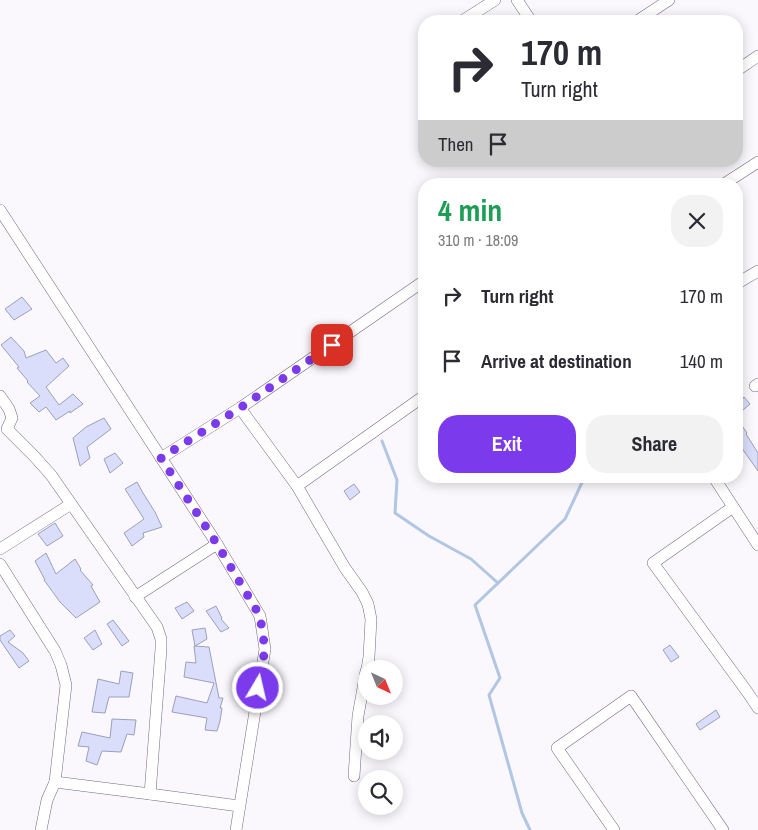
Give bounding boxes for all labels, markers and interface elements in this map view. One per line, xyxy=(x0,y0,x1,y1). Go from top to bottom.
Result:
text: 170 m xyxy=(521,29,602,76)
icon: right xyxy=(438,35,503,100)
text: Turn right xyxy=(521,74,598,104)
icon: arrive xyxy=(484,130,512,158)
text: Then xyxy=(438,131,474,157)
text: 4 min xyxy=(438,190,502,230)
button: close xyxy=(671,195,723,247)
text: 310 m · 18:09 xyxy=(438,229,518,251)
icon: right xyxy=(438,282,466,310)
text: Turn right xyxy=(481,283,553,309)
text: 170 m xyxy=(680,283,723,309)
pin xyxy=(311,324,353,366)
icon: arrive xyxy=(318,331,346,359)
icon: arrive xyxy=(438,347,466,375)
text: Arrive at destination xyxy=(481,348,632,374)
text: 140 m xyxy=(680,348,723,374)
button: Exit xyxy=(438,415,576,473)
button: Share xyxy=(586,415,723,473)
north arrow xyxy=(358,660,402,705)
map controls xyxy=(358,660,403,815)
position arrow xyxy=(231,661,283,713)
button: sound xyxy=(358,715,403,760)
button: search xyxy=(358,770,403,815)

